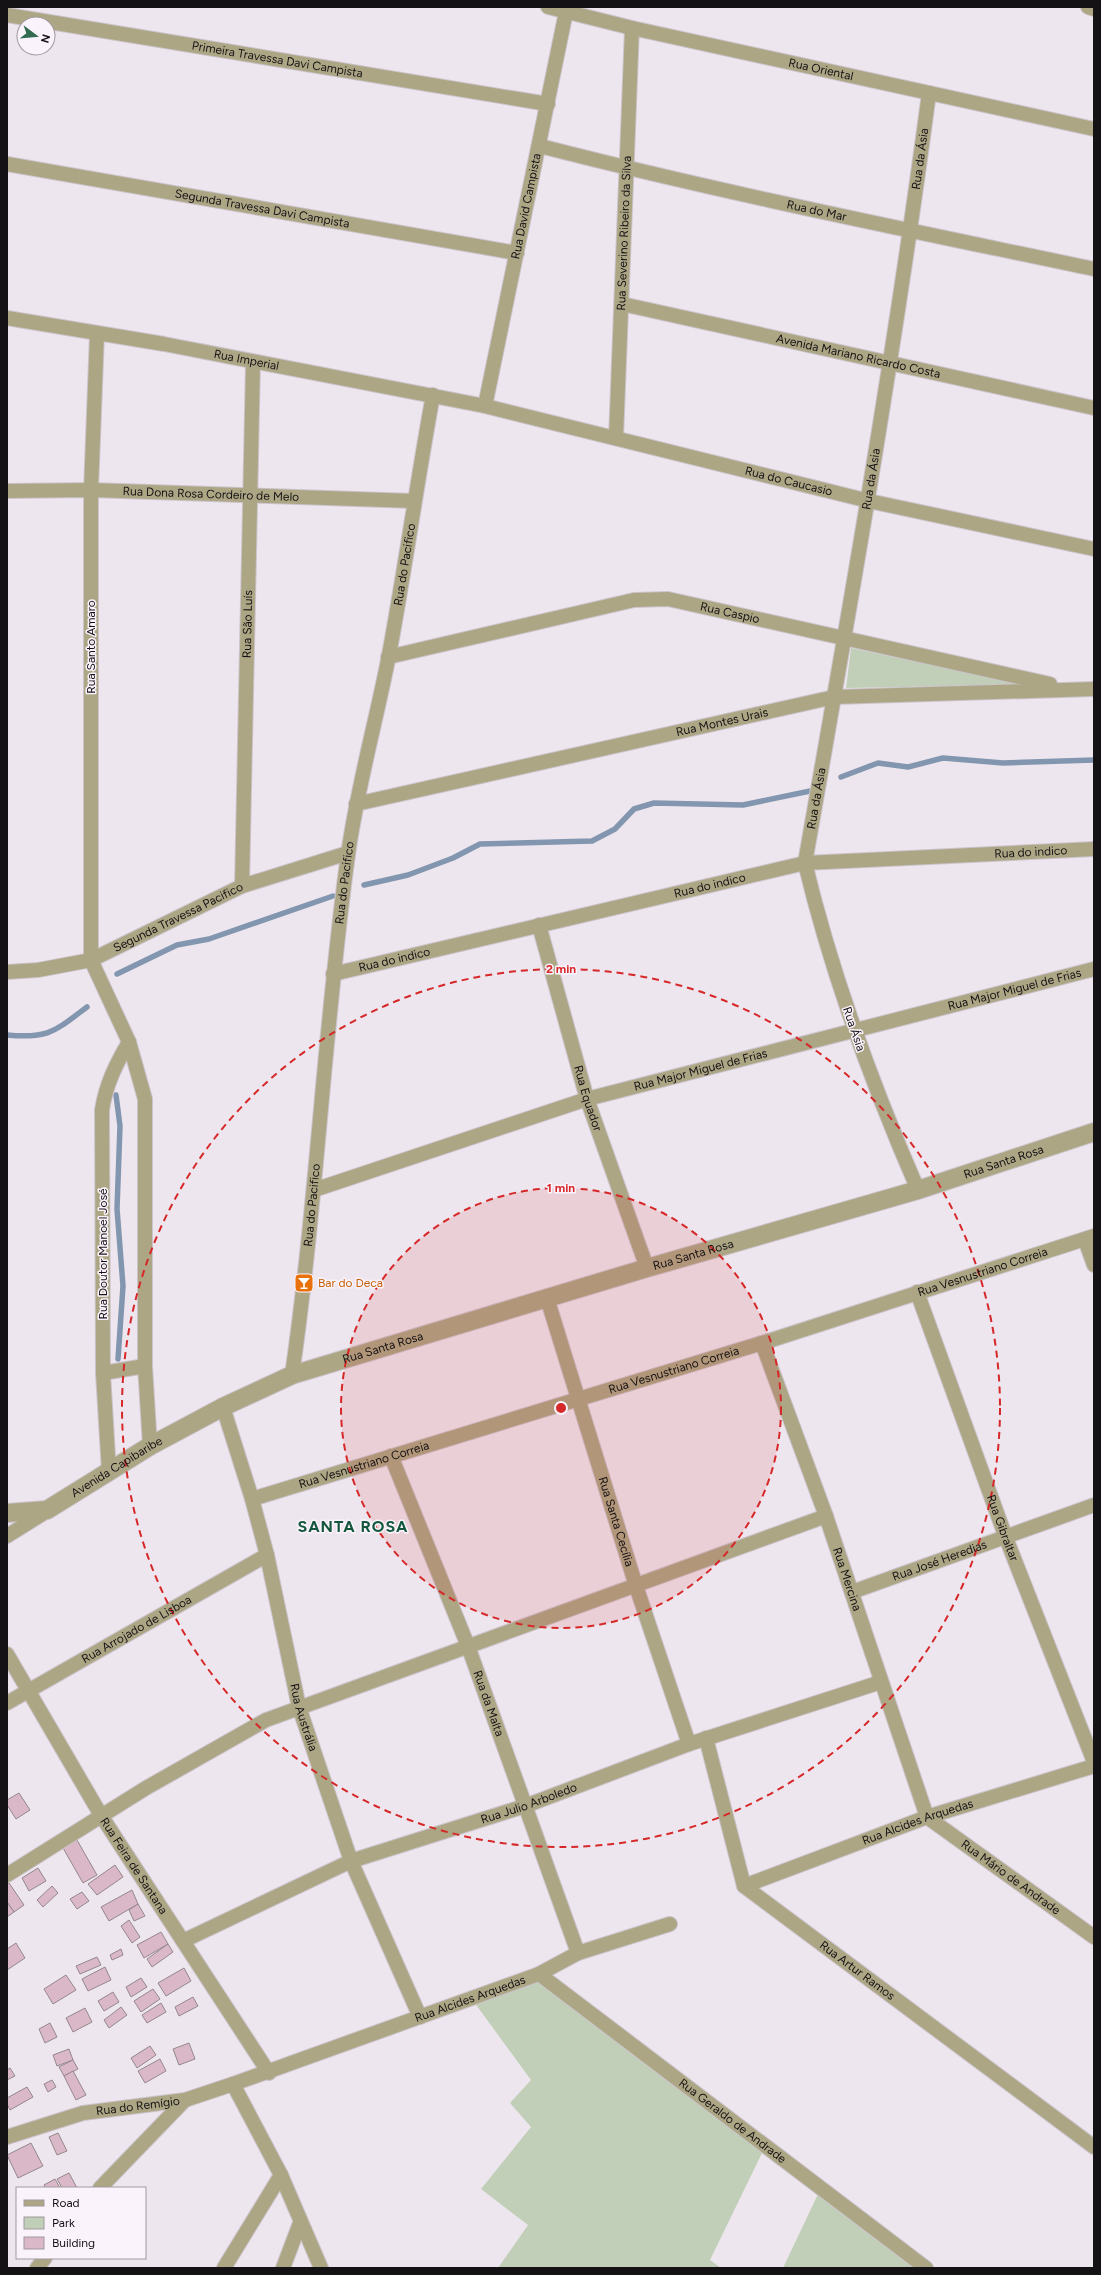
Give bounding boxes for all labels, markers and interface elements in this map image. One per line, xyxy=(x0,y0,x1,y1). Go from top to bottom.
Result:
north arrow xyxy=(16,16,56,56)
text: N xyxy=(38,33,53,45)
street label: Primeira Travessa Davi Campista xyxy=(191,39,364,80)
street label: Rua Oriental xyxy=(787,55,855,83)
street label: Rua da Ásia xyxy=(909,127,931,191)
street label: Rua David Campista xyxy=(508,152,544,260)
street label: Rua Severino Ribeiro da Silva xyxy=(614,155,634,311)
street label: Segunda Travessa Davi Campista xyxy=(174,186,351,231)
street label: Rua do Mar xyxy=(785,197,848,224)
street label: Avenida Mariano Ricardo Costa xyxy=(775,331,942,381)
street label: Rua Imperial xyxy=(213,347,280,373)
street label: Rua da Ásia xyxy=(859,447,883,511)
street label: Rua do Caucasio xyxy=(744,464,834,499)
street label: Rua Dona Rosa Cordeiro de Melo xyxy=(122,484,299,504)
street label: Rua do Pacifico xyxy=(391,522,418,607)
street label: Rua São Luís xyxy=(240,589,255,658)
street label: Rua Caspio xyxy=(699,599,761,626)
street label: Rua Santo Amaro xyxy=(84,600,98,694)
street label: Rua Montes Urais xyxy=(675,705,770,739)
street label: Rua da Ásia xyxy=(804,767,829,830)
street label: Rua do Pacifico xyxy=(332,841,357,925)
street label: Rua do indico xyxy=(994,843,1068,861)
street label: Rua do indico xyxy=(673,870,747,901)
street label: Segunda Travessa Pacifico xyxy=(111,880,245,955)
street label: Rua do indico xyxy=(357,944,432,975)
text: 2 min xyxy=(546,962,576,976)
street label: Rua Major Miguel de Frias xyxy=(946,965,1083,1013)
street label: Rua Ásia xyxy=(840,1005,868,1053)
street label: Rua Major Miguel de Frias xyxy=(632,1046,769,1094)
street label: Rua Equador xyxy=(571,1064,605,1133)
street label: Rua Santa Rosa xyxy=(962,1142,1045,1182)
street label: Rua do Pacifico xyxy=(301,1163,323,1247)
text: 1 min xyxy=(547,1181,575,1195)
street label: Rua Doutor Manoel José xyxy=(96,1188,110,1320)
street label: Rua Santa Rosa xyxy=(651,1236,735,1273)
street label: Rua Vesnustriano Correia xyxy=(916,1244,1049,1299)
bar icon: Bar do Deca xyxy=(293,1272,315,1294)
place label: Bar do Deca xyxy=(318,1276,383,1290)
street label: Rua Santa Rosa xyxy=(341,1329,425,1366)
street label: Rua Vesnustriano Correia xyxy=(607,1343,741,1397)
centre of rings xyxy=(554,1401,568,1415)
street label: Avenida Capibaribe xyxy=(68,1434,165,1500)
street label: Rua Vesnustriano Correia xyxy=(297,1438,431,1491)
street label: Rua Santa Cecília xyxy=(596,1475,637,1568)
street label: Rua Gibraltar xyxy=(984,1493,1021,1563)
district label: SANTA ROSA xyxy=(297,1517,409,1536)
street label: Rua José Heredias xyxy=(890,1537,989,1584)
street label: Rua Mercina xyxy=(830,1545,864,1613)
street label: Rua Arrojado de Lisboa xyxy=(79,1592,194,1666)
street label: Rua da Malta xyxy=(470,1669,507,1738)
street label: Rua Austrália xyxy=(287,1682,320,1753)
street label: Rua Julio Arboledo xyxy=(479,1780,579,1827)
street label: Rua Alcides Arquedas xyxy=(860,1796,975,1848)
street label: Rua Feira de Santana xyxy=(97,1815,170,1917)
street label: Rua Mário de Andrade xyxy=(958,1837,1063,1918)
street label: Rua Artur Ramos xyxy=(817,1938,898,2003)
street label: Rua Alcides Arquedas xyxy=(413,1972,528,2025)
street label: Rua Geraldo de Andrade xyxy=(676,2076,789,2166)
street label: Rua do Remígio xyxy=(95,2094,181,2118)
legend xyxy=(16,2187,146,2259)
text: Road xyxy=(52,2196,80,2210)
text: Park xyxy=(52,2216,75,2230)
text: Building xyxy=(52,2236,95,2250)

